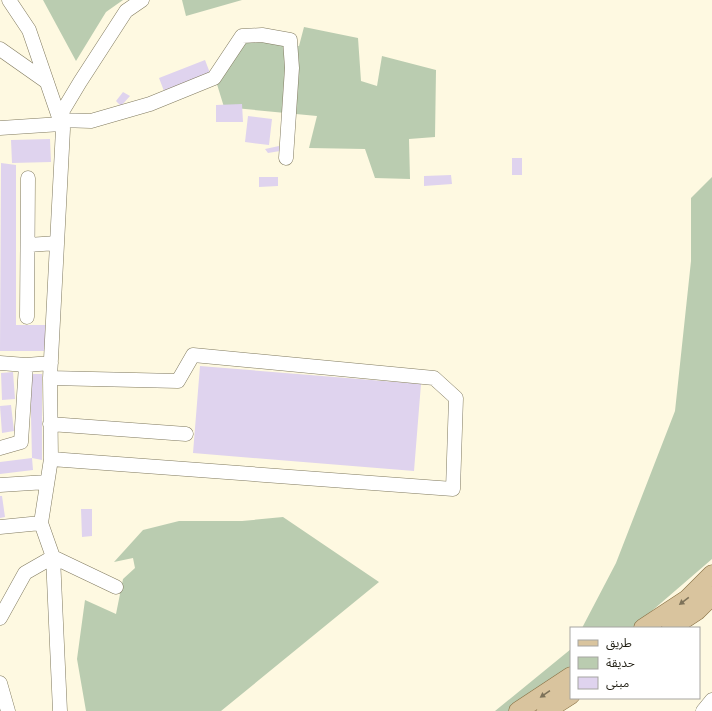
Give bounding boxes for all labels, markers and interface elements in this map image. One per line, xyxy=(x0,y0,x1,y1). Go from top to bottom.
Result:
one-way arrow xyxy=(679,596,690,605)
legend xyxy=(570,627,700,699)
text: طريق xyxy=(606,636,632,652)
text: حديقة xyxy=(606,656,635,672)
text: مبنى xyxy=(606,676,629,692)
one-way arrow xyxy=(539,690,550,697)

